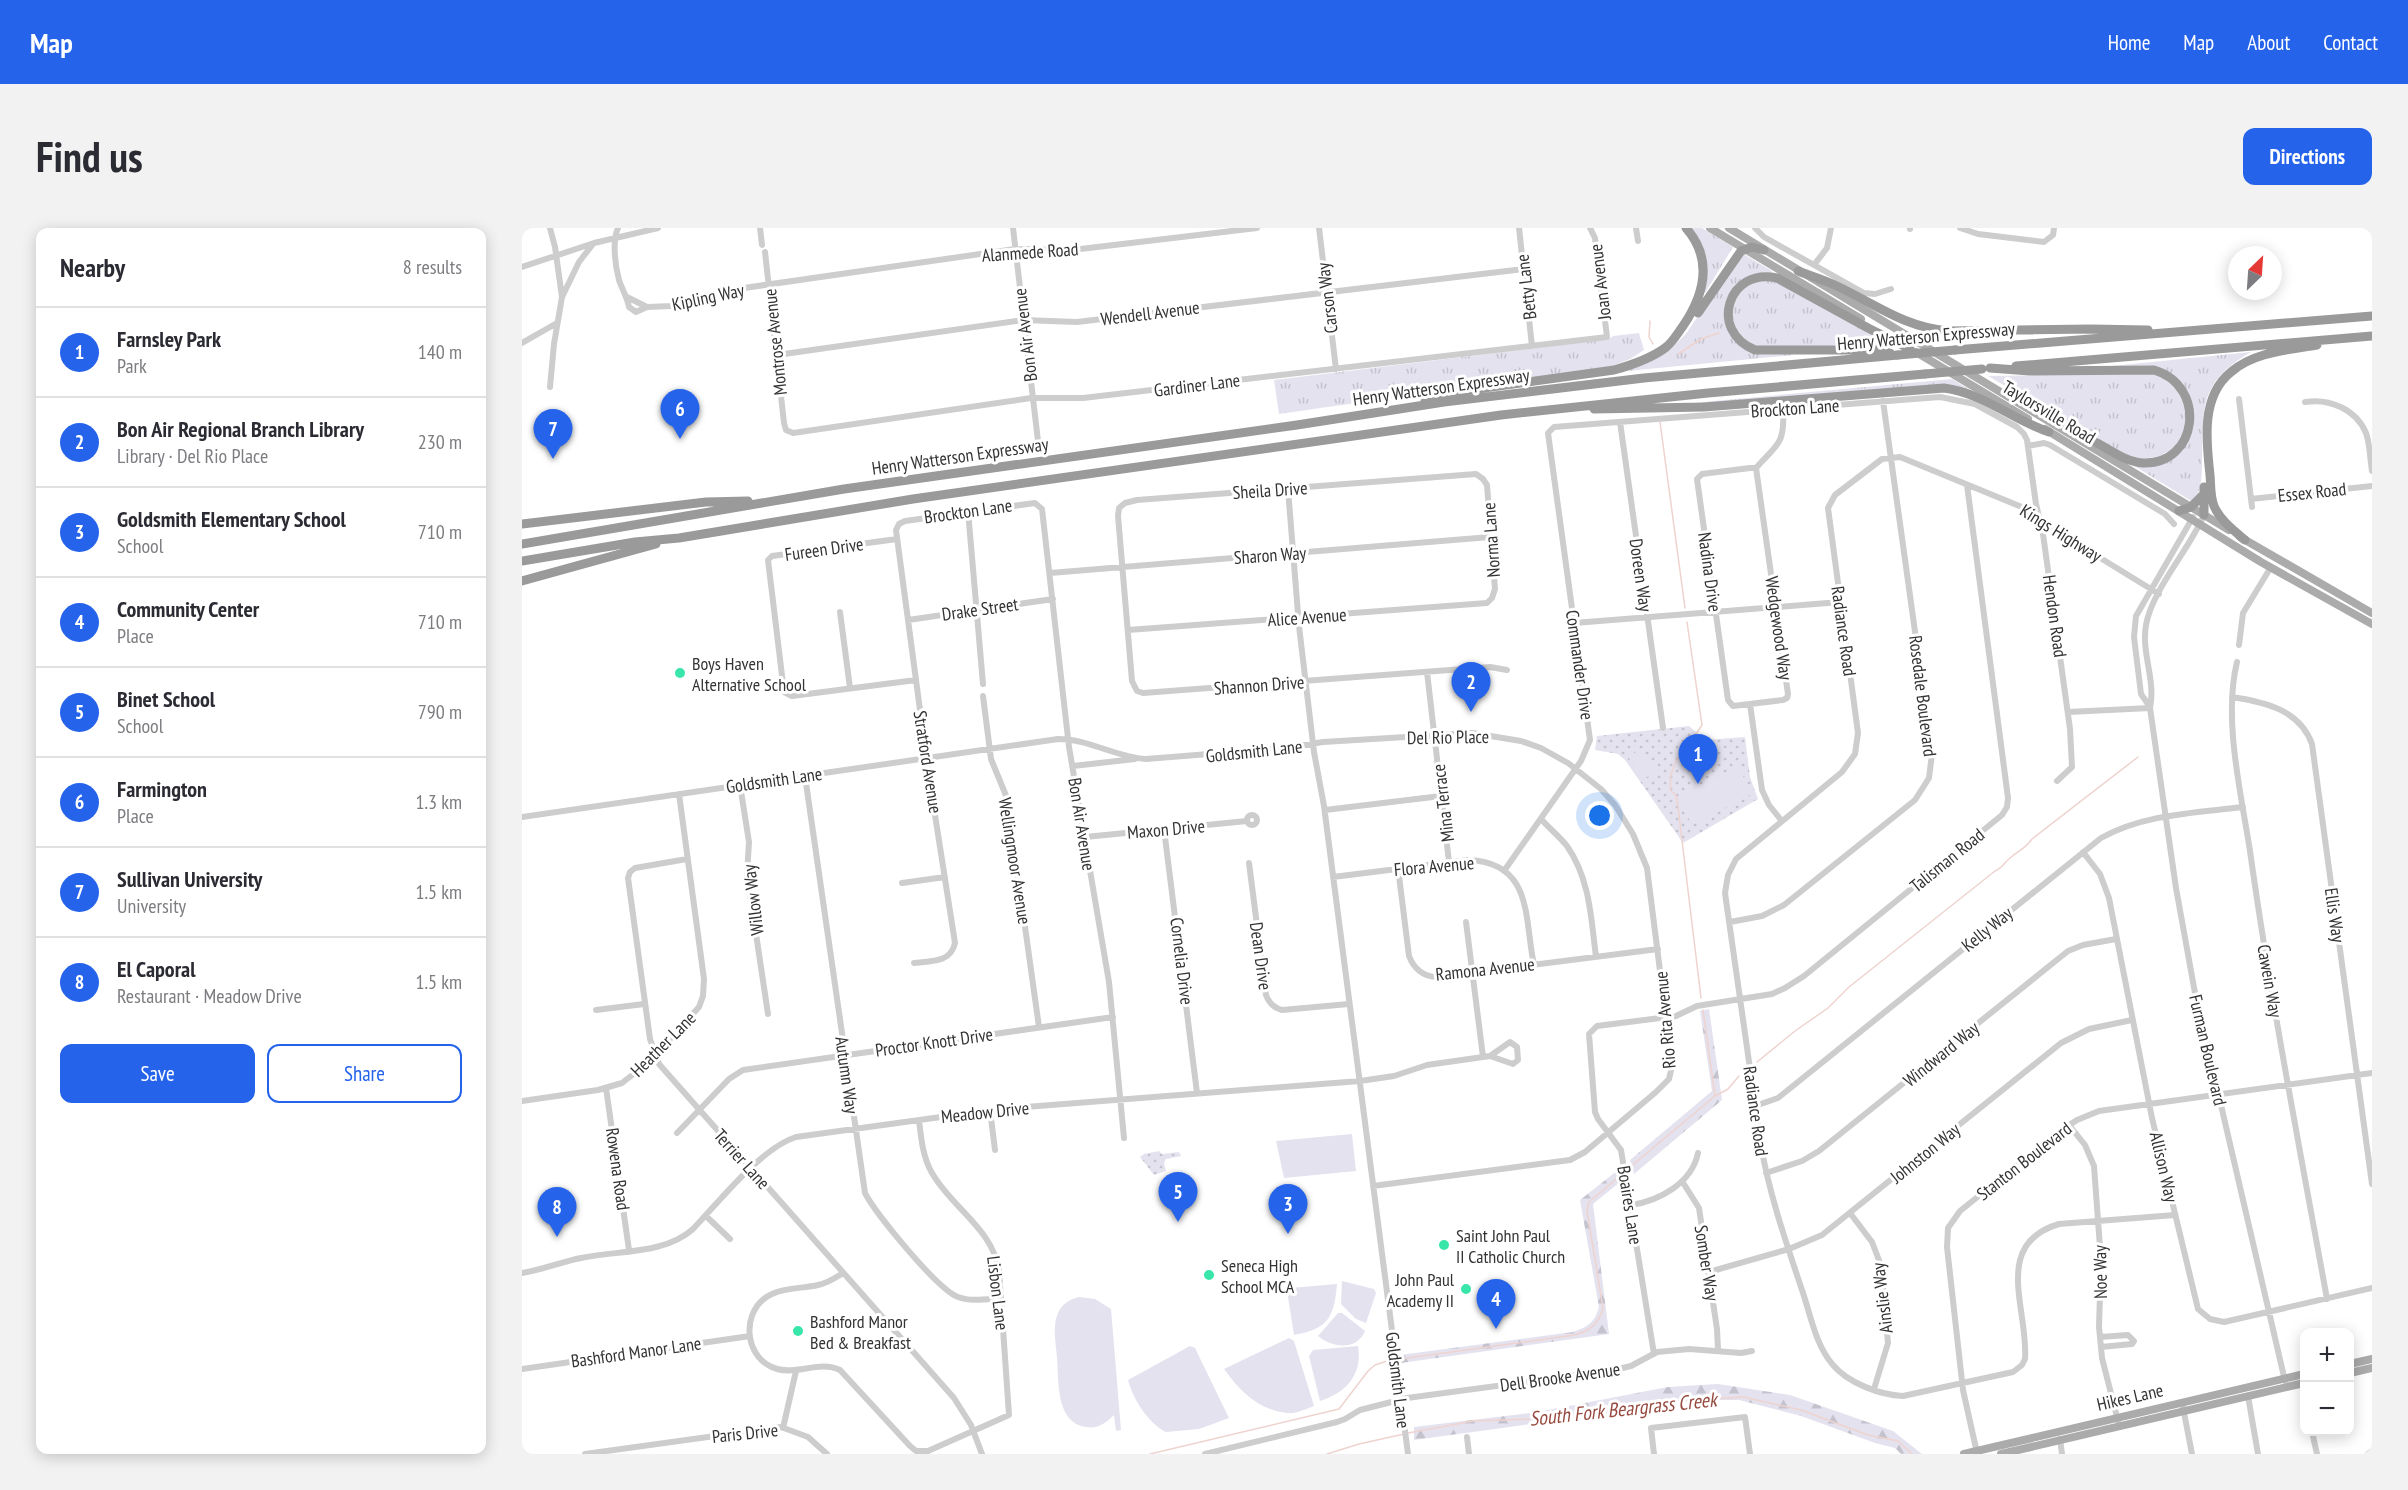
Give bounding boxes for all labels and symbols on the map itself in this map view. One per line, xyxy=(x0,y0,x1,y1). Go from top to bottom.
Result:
street label: Alanmede Road xyxy=(981,237,1079,267)
street label: Joan Avenue xyxy=(1584,243,1616,322)
north arrow xyxy=(2228,246,2282,300)
street label: Betty Lane xyxy=(1511,253,1541,321)
street label: Carson Way xyxy=(1311,261,1343,335)
street label: Kipling Way xyxy=(670,278,746,316)
street label: Bon Air Avenue xyxy=(1008,287,1042,383)
street label: Montrose Avenue xyxy=(758,288,792,396)
street label: Wendell Avenue xyxy=(1099,296,1201,330)
street label: Henry Watterson Expressway xyxy=(1836,317,2016,355)
street label: Henry Watterson Expressway xyxy=(1351,363,1531,411)
street label: Gardiner Lane xyxy=(1153,368,1241,402)
street label: Taylorsville Road xyxy=(1998,375,2100,449)
pin: 6 xyxy=(660,390,700,439)
street label: Brockton Lane xyxy=(1750,393,1840,423)
pin: 7 xyxy=(534,410,573,459)
street label: Henry Watterson Expressway xyxy=(870,432,1050,480)
street label: Sheila Drive xyxy=(1232,476,1308,504)
street label: Essex Road xyxy=(2277,477,2347,507)
street label: Brockton Lane xyxy=(923,493,1013,529)
street label: Kings Highway xyxy=(2016,499,2106,567)
street label: Norma Lane xyxy=(1477,502,1505,578)
street label: Nadina Drive xyxy=(1693,531,1727,613)
street label: Fureen Drive xyxy=(783,532,865,566)
street label: Doreen Way xyxy=(1624,537,1658,613)
street label: Sharon Way xyxy=(1233,541,1307,569)
street label: Hendon Road xyxy=(2038,573,2072,659)
street label: Wedgewood Way xyxy=(1760,575,1798,682)
street label: Radiance Road xyxy=(1826,584,1862,678)
street label: Drake Street xyxy=(940,592,1020,626)
street label: Alice Avenue xyxy=(1267,603,1347,631)
street label: Commander Drive xyxy=(1561,609,1599,721)
street label: Rosedale Boulevard xyxy=(1904,634,1942,758)
place label: Boys Haven Alternative School xyxy=(692,652,807,696)
pin: 2 xyxy=(1452,662,1490,712)
marker: Boys Haven Alternative School xyxy=(673,666,687,680)
street label: Shannon Drive xyxy=(1213,670,1305,700)
street label: Stratford Avenue xyxy=(909,709,947,815)
street label: Del Rio Place xyxy=(1407,725,1489,749)
pin: 1 xyxy=(1678,734,1718,784)
street label: Goldsmith Lane xyxy=(1205,735,1303,767)
street label: Goldsmith Lane xyxy=(724,762,824,798)
street label: Mina Terrace xyxy=(1427,763,1459,843)
street label: Bon Air Avenue xyxy=(1063,776,1101,872)
street label: Wellingmoor Avenue xyxy=(994,796,1036,926)
your location xyxy=(1585,801,1614,830)
street label: Maxon Drive xyxy=(1126,814,1206,844)
street label: Talisman Road xyxy=(1905,823,1989,897)
street label: Flora Avenue xyxy=(1393,851,1475,881)
street label: Willow Way xyxy=(737,863,769,937)
street label: Ellis Way xyxy=(2320,886,2350,944)
street label: Kelly Way xyxy=(1957,901,2017,957)
street label: Cornelia Drive xyxy=(1165,916,1199,1006)
street label: Dean Drive xyxy=(1245,920,1277,992)
street label: Cawein Way xyxy=(2252,943,2288,1020)
street label: Ramona Avenue xyxy=(1434,952,1536,986)
street label: Rio Rita Avenue xyxy=(1649,970,1681,1070)
street label: Furman Boulevard xyxy=(2184,992,2232,1108)
street label: Heather Lane xyxy=(625,1006,701,1082)
street label: Windward Way xyxy=(1898,1016,1984,1092)
street label: Proctor Knott Drive xyxy=(874,1022,994,1062)
street label: Autumn Way xyxy=(830,1035,864,1115)
street label: Radiance Road xyxy=(1738,1064,1774,1158)
street label: Meadow Drive xyxy=(940,1096,1030,1128)
street label: Stanton Boulevard xyxy=(1972,1117,2076,1205)
street label: Johnston Way xyxy=(1885,1118,1965,1189)
street label: Terrier Lane xyxy=(709,1124,775,1194)
street label: Rowena Road xyxy=(601,1126,635,1212)
street label: Allison Way xyxy=(2145,1130,2183,1205)
street label: Boaires Lane xyxy=(1612,1164,1648,1246)
pin: 5 xyxy=(1158,1172,1198,1222)
pin: 3 xyxy=(1268,1184,1308,1234)
pin: 8 xyxy=(537,1188,576,1237)
street label: Somber Way xyxy=(1690,1223,1724,1303)
place label: Saint John Paul II Catholic Church xyxy=(1456,1224,1565,1268)
marker: Saint John Paul II Catholic Church xyxy=(1437,1238,1451,1252)
street label: Noe Way xyxy=(2088,1245,2112,1299)
place label: Seneca High School MCA xyxy=(1221,1254,1298,1298)
street label: Lisbon Lane xyxy=(982,1255,1014,1331)
street label: Ainslie Way xyxy=(1866,1261,1898,1335)
marker: Seneca High School MCA xyxy=(1202,1268,1216,1282)
place label: John Paul Academy II xyxy=(1387,1268,1455,1312)
pin: 4 xyxy=(1476,1280,1516,1329)
marker: John Paul Academy II xyxy=(1459,1282,1473,1296)
place label: Bashford Manor Bed & Breakfast xyxy=(810,1310,911,1354)
marker: Bashford Manor Bed & Breakfast xyxy=(791,1324,805,1338)
street label: Bashford Manor Lane xyxy=(569,1331,703,1373)
street label: Goldsmith Lane xyxy=(1381,1331,1415,1429)
street label: Dell Brooke Avenue xyxy=(1498,1357,1622,1397)
street label: Hikes Lane xyxy=(2095,1378,2165,1416)
water label: South Fork Beargrass Creek xyxy=(1528,1386,1720,1432)
street label: Paris Drive xyxy=(711,1418,779,1448)

